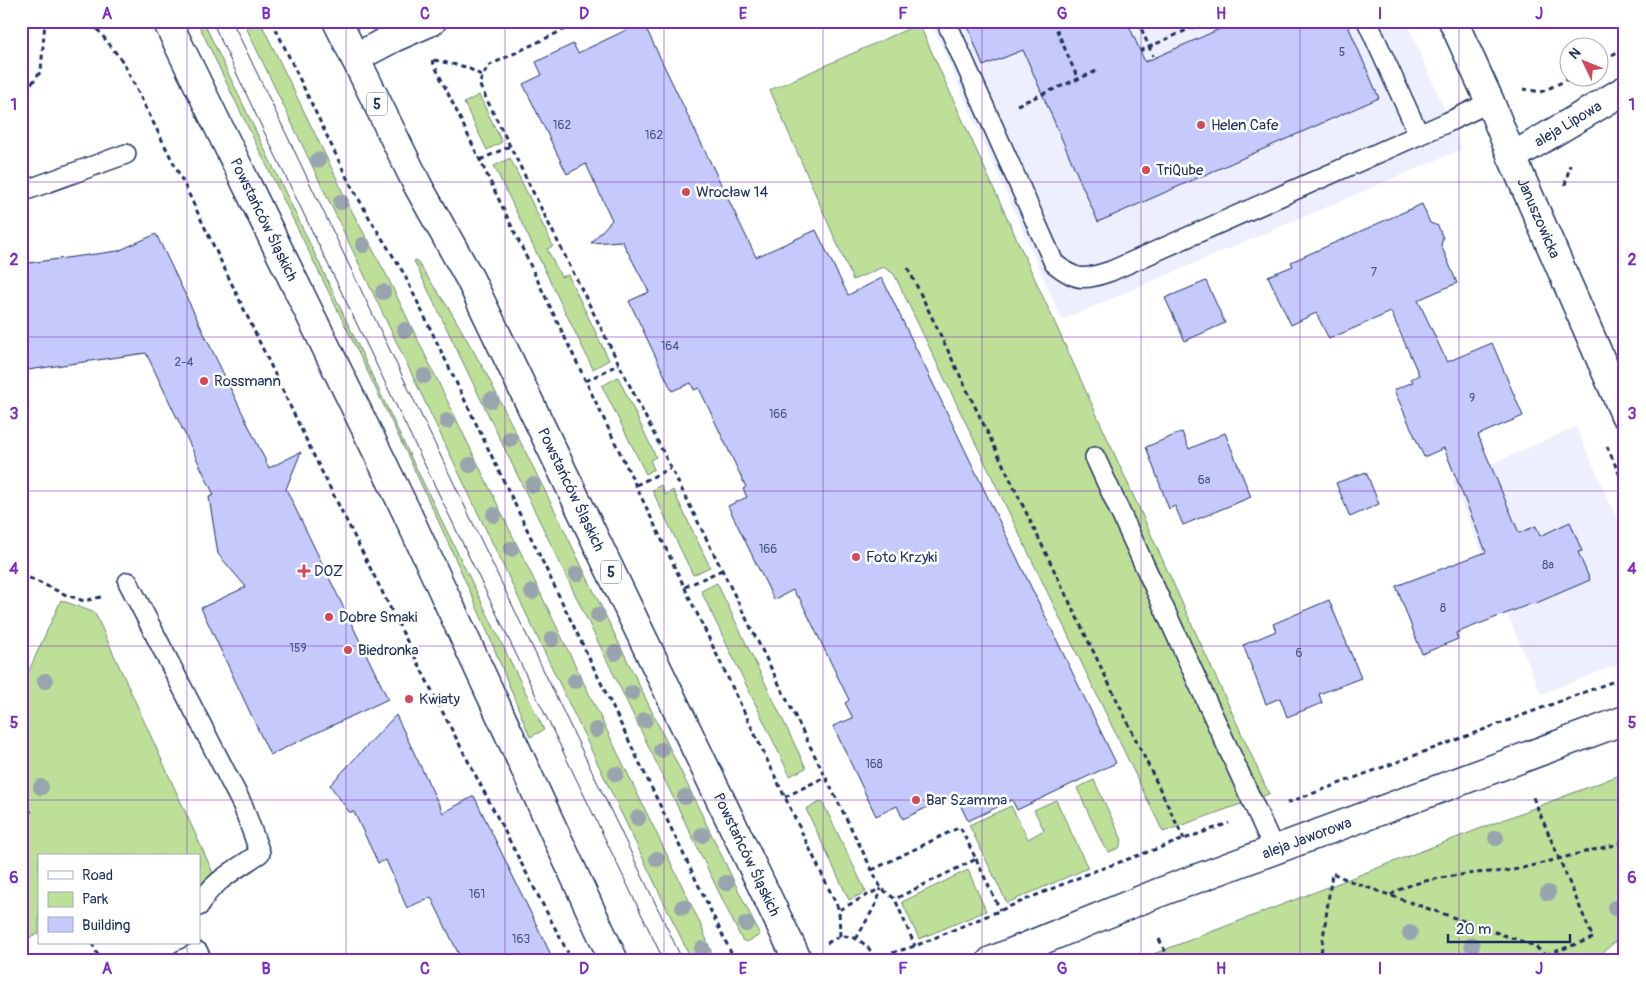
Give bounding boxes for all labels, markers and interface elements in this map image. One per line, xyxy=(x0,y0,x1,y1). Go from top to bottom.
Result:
text: A xyxy=(102,4,113,24)
text: B xyxy=(261,4,271,24)
text: C xyxy=(420,4,430,24)
text: D xyxy=(579,4,589,24)
text: E xyxy=(739,4,748,24)
text: F xyxy=(898,4,908,24)
text: G xyxy=(1057,4,1068,24)
text: H xyxy=(1216,4,1226,24)
text: I xyxy=(1378,4,1382,24)
text: J xyxy=(1535,4,1543,24)
north arrow xyxy=(1558,38,1608,88)
text: N xyxy=(1565,44,1584,63)
house number: 5 xyxy=(1339,45,1345,60)
road number: 5 xyxy=(367,92,387,116)
text: 1 xyxy=(11,95,17,115)
text: 1 xyxy=(1629,95,1635,115)
street label: aleja Lipowa xyxy=(1531,97,1605,151)
place label: Helen Cafe xyxy=(1211,116,1279,135)
house number: 162 xyxy=(553,118,571,133)
marker: Helen Cafe xyxy=(1195,119,1207,131)
house number: 162 xyxy=(645,128,663,143)
street label: Powstańców Śląskich xyxy=(226,155,302,284)
place label: TriQube xyxy=(1156,161,1204,180)
marker: TriQube xyxy=(1140,164,1152,176)
street label: Januszowicka xyxy=(1513,175,1565,261)
place label: Wrocław 14 xyxy=(696,183,768,202)
marker: Wrocław 14 xyxy=(680,186,692,198)
text: 2 xyxy=(10,250,19,270)
text: 2 xyxy=(1628,250,1637,270)
house number: 7 xyxy=(1371,265,1378,280)
house number: 164 xyxy=(661,339,679,354)
house number: 2-4 xyxy=(175,355,193,370)
place label: Rossmann xyxy=(214,372,281,391)
marker: Rossmann xyxy=(198,375,210,387)
house number: 9 xyxy=(1469,391,1475,406)
text: 3 xyxy=(10,404,19,424)
text: 3 xyxy=(1628,404,1637,424)
house number: 166 xyxy=(769,407,787,422)
street label: Powstańców Śląskich xyxy=(534,425,609,554)
house number: 6a xyxy=(1198,473,1211,488)
house number: 166 xyxy=(759,542,777,557)
place label: Foto Krzyki xyxy=(866,548,938,567)
marker: Foto Krzyki xyxy=(850,551,862,563)
house number: 8a xyxy=(1542,558,1554,573)
text: 4 xyxy=(9,559,19,579)
text: 4 xyxy=(1627,559,1637,579)
road number: 5 xyxy=(601,560,621,584)
place label: DOZ xyxy=(314,562,343,581)
marker: DOZ xyxy=(298,565,310,577)
house number: 8 xyxy=(1440,601,1446,616)
place label: Dobre Smaki xyxy=(339,608,418,627)
marker: Dobre Smaki xyxy=(323,611,335,623)
house number: 159 xyxy=(289,641,307,656)
place label: Biedronka xyxy=(358,641,419,660)
marker: Biedronka xyxy=(342,644,354,656)
house number: 6 xyxy=(1296,646,1303,661)
place label: Kwiaty xyxy=(419,690,460,709)
marker: Kwiaty xyxy=(403,693,415,705)
text: 5 xyxy=(10,713,19,733)
text: 5 xyxy=(1628,713,1637,733)
house number: 168 xyxy=(865,757,883,772)
street label: Powstańców Śląskich xyxy=(709,790,785,919)
place label: Bar Szamma xyxy=(926,791,1007,810)
marker: Bar Szamma xyxy=(910,794,922,806)
street label: aleja Jaworowa xyxy=(1259,813,1354,863)
legend xyxy=(38,854,200,944)
text: Road xyxy=(82,866,113,885)
text: 6 xyxy=(9,868,19,888)
text: 6 xyxy=(1627,868,1637,888)
house number: 161 xyxy=(469,887,485,902)
text: Park xyxy=(82,890,109,909)
scale bar xyxy=(1448,912,1571,944)
text: Building xyxy=(82,916,130,935)
text: 20 m xyxy=(1456,920,1491,939)
house number: 163 xyxy=(512,932,530,947)
text: A xyxy=(102,959,113,979)
text: B xyxy=(261,959,271,979)
text: C xyxy=(420,959,430,979)
text: D xyxy=(579,959,589,979)
text: E xyxy=(739,959,748,979)
text: F xyxy=(898,959,908,979)
text: G xyxy=(1057,959,1068,979)
text: H xyxy=(1216,959,1226,979)
text: I xyxy=(1378,959,1382,979)
text: J xyxy=(1535,959,1543,979)

